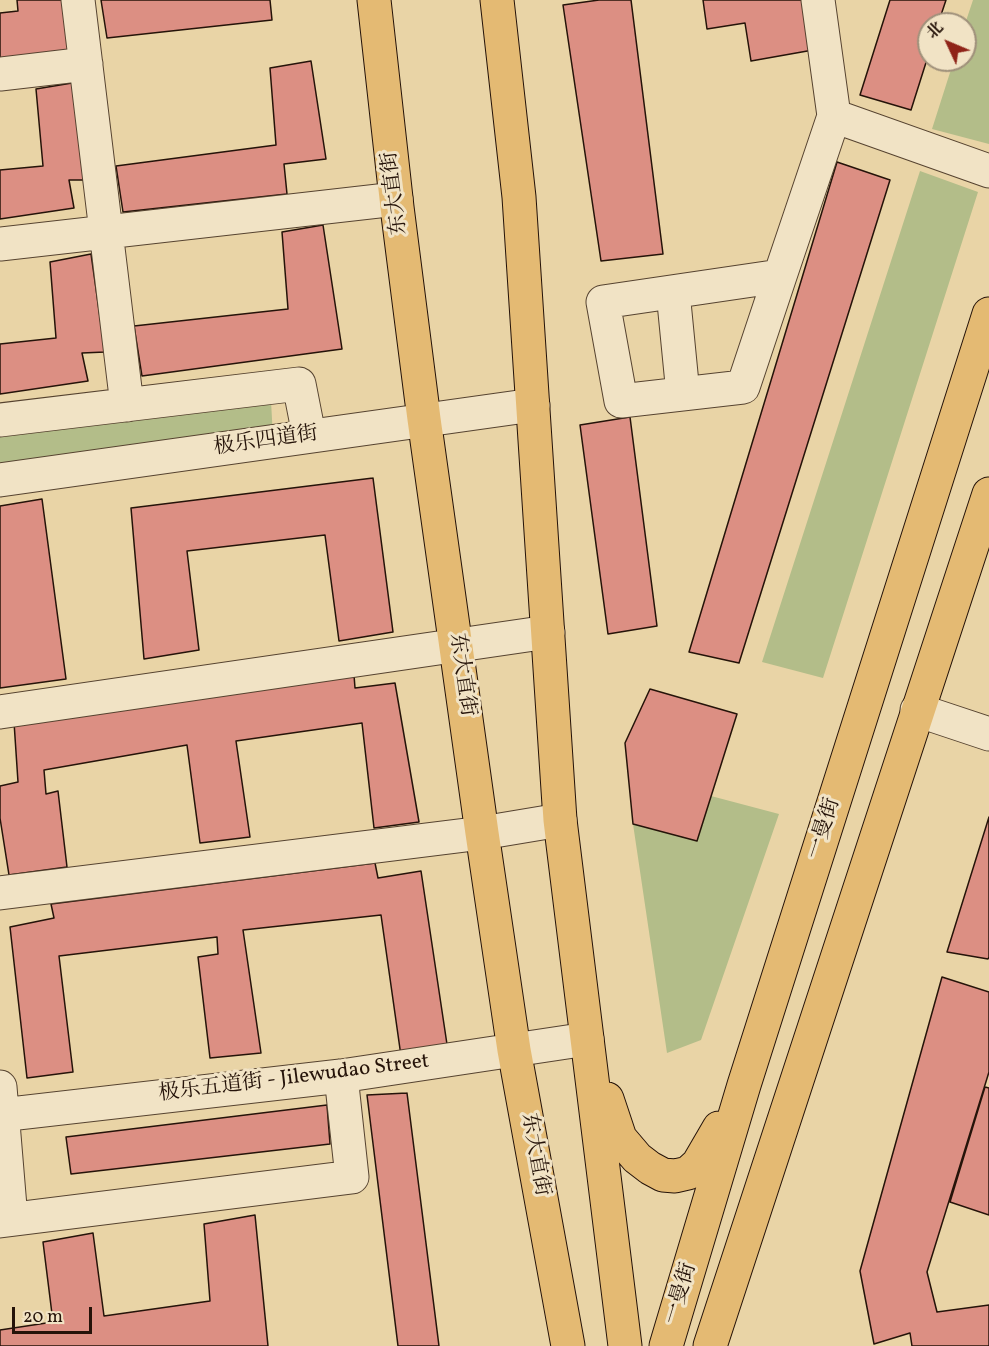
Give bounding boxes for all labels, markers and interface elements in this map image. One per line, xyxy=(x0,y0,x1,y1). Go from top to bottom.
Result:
north arrow xyxy=(917,12,977,72)
text: 北 xyxy=(922,17,949,44)
street label: 东大直街 xyxy=(378,150,414,236)
street label: 极乐四道街 xyxy=(212,422,320,462)
street label: 东大直街 xyxy=(443,632,479,718)
street label: 一曼街 xyxy=(803,795,847,863)
street label: 极乐五道街 - Jilewudao Street xyxy=(157,1050,431,1108)
street label: 东大直街 xyxy=(514,1111,554,1199)
street label: 一曼街 xyxy=(661,1260,703,1328)
scale bar xyxy=(15,1295,94,1333)
text: 20 m xyxy=(23,1305,63,1330)

